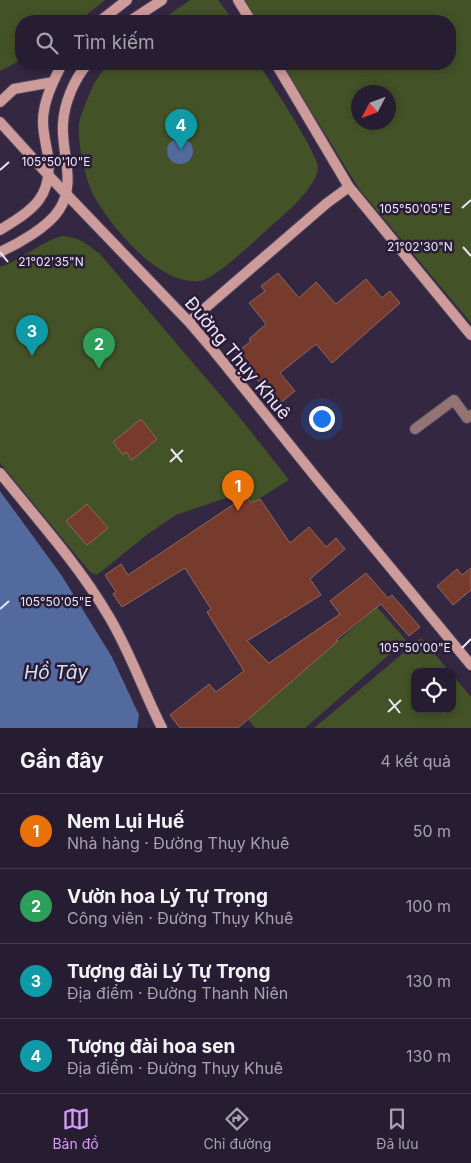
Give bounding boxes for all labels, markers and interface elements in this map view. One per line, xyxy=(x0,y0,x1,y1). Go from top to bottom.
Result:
search box xyxy=(15,15,456,70)
icon: search xyxy=(33,29,61,57)
text: Tìm kiếm xyxy=(73,31,155,54)
north arrow xyxy=(351,85,396,130)
pin: 4 xyxy=(165,109,197,150)
text: 105°50'10"E xyxy=(22,154,90,169)
text: 105°50'05"E xyxy=(379,201,451,216)
text: 21°02'30"N xyxy=(387,239,453,254)
text: 21°02'35"N xyxy=(18,254,84,269)
street label: Đường Thụy Khuê xyxy=(181,293,295,423)
pin: 3 xyxy=(16,315,48,356)
pin: 2 xyxy=(83,328,115,369)
your location xyxy=(309,406,335,432)
pin: 1 xyxy=(222,470,254,511)
text: 105°50'05"E xyxy=(20,594,92,609)
text: 105°50'00"E xyxy=(379,640,451,655)
water label: Hồ Tây xyxy=(24,661,89,684)
map controls xyxy=(411,668,456,713)
button: locate xyxy=(411,668,456,713)
text: Gần đây xyxy=(20,748,104,773)
text: 4 kết quả xyxy=(380,751,451,771)
text: Nem Lụi Huế xyxy=(67,810,184,833)
text: 1 xyxy=(33,821,39,841)
text: 50 m xyxy=(413,821,451,841)
text: Nhà hàng · Đường Thụy Khuê xyxy=(67,833,289,853)
text: Vườn hoa Lý Tự Trọng xyxy=(67,885,268,908)
text: 2 xyxy=(31,896,41,916)
text: 100 m xyxy=(406,896,451,916)
text: Công viên · Đường Thụy Khuê xyxy=(67,908,293,928)
text: Tượng đài Lý Tự Trọng xyxy=(67,960,270,983)
text: 3 xyxy=(31,971,41,991)
text: 130 m xyxy=(406,971,451,991)
text: Địa điểm · Đường Thanh Niên xyxy=(67,983,288,1003)
text: Tượng đài hoa sen xyxy=(67,1035,235,1058)
text: 4 xyxy=(31,1046,41,1066)
text: 130 m xyxy=(406,1046,451,1066)
text: Địa điểm · Đường Thụy Khuê xyxy=(67,1058,283,1078)
tab: Bản đồ xyxy=(52,1105,99,1152)
tab: Chỉ đường xyxy=(204,1105,271,1152)
tab: Đã lưu xyxy=(376,1105,419,1152)

